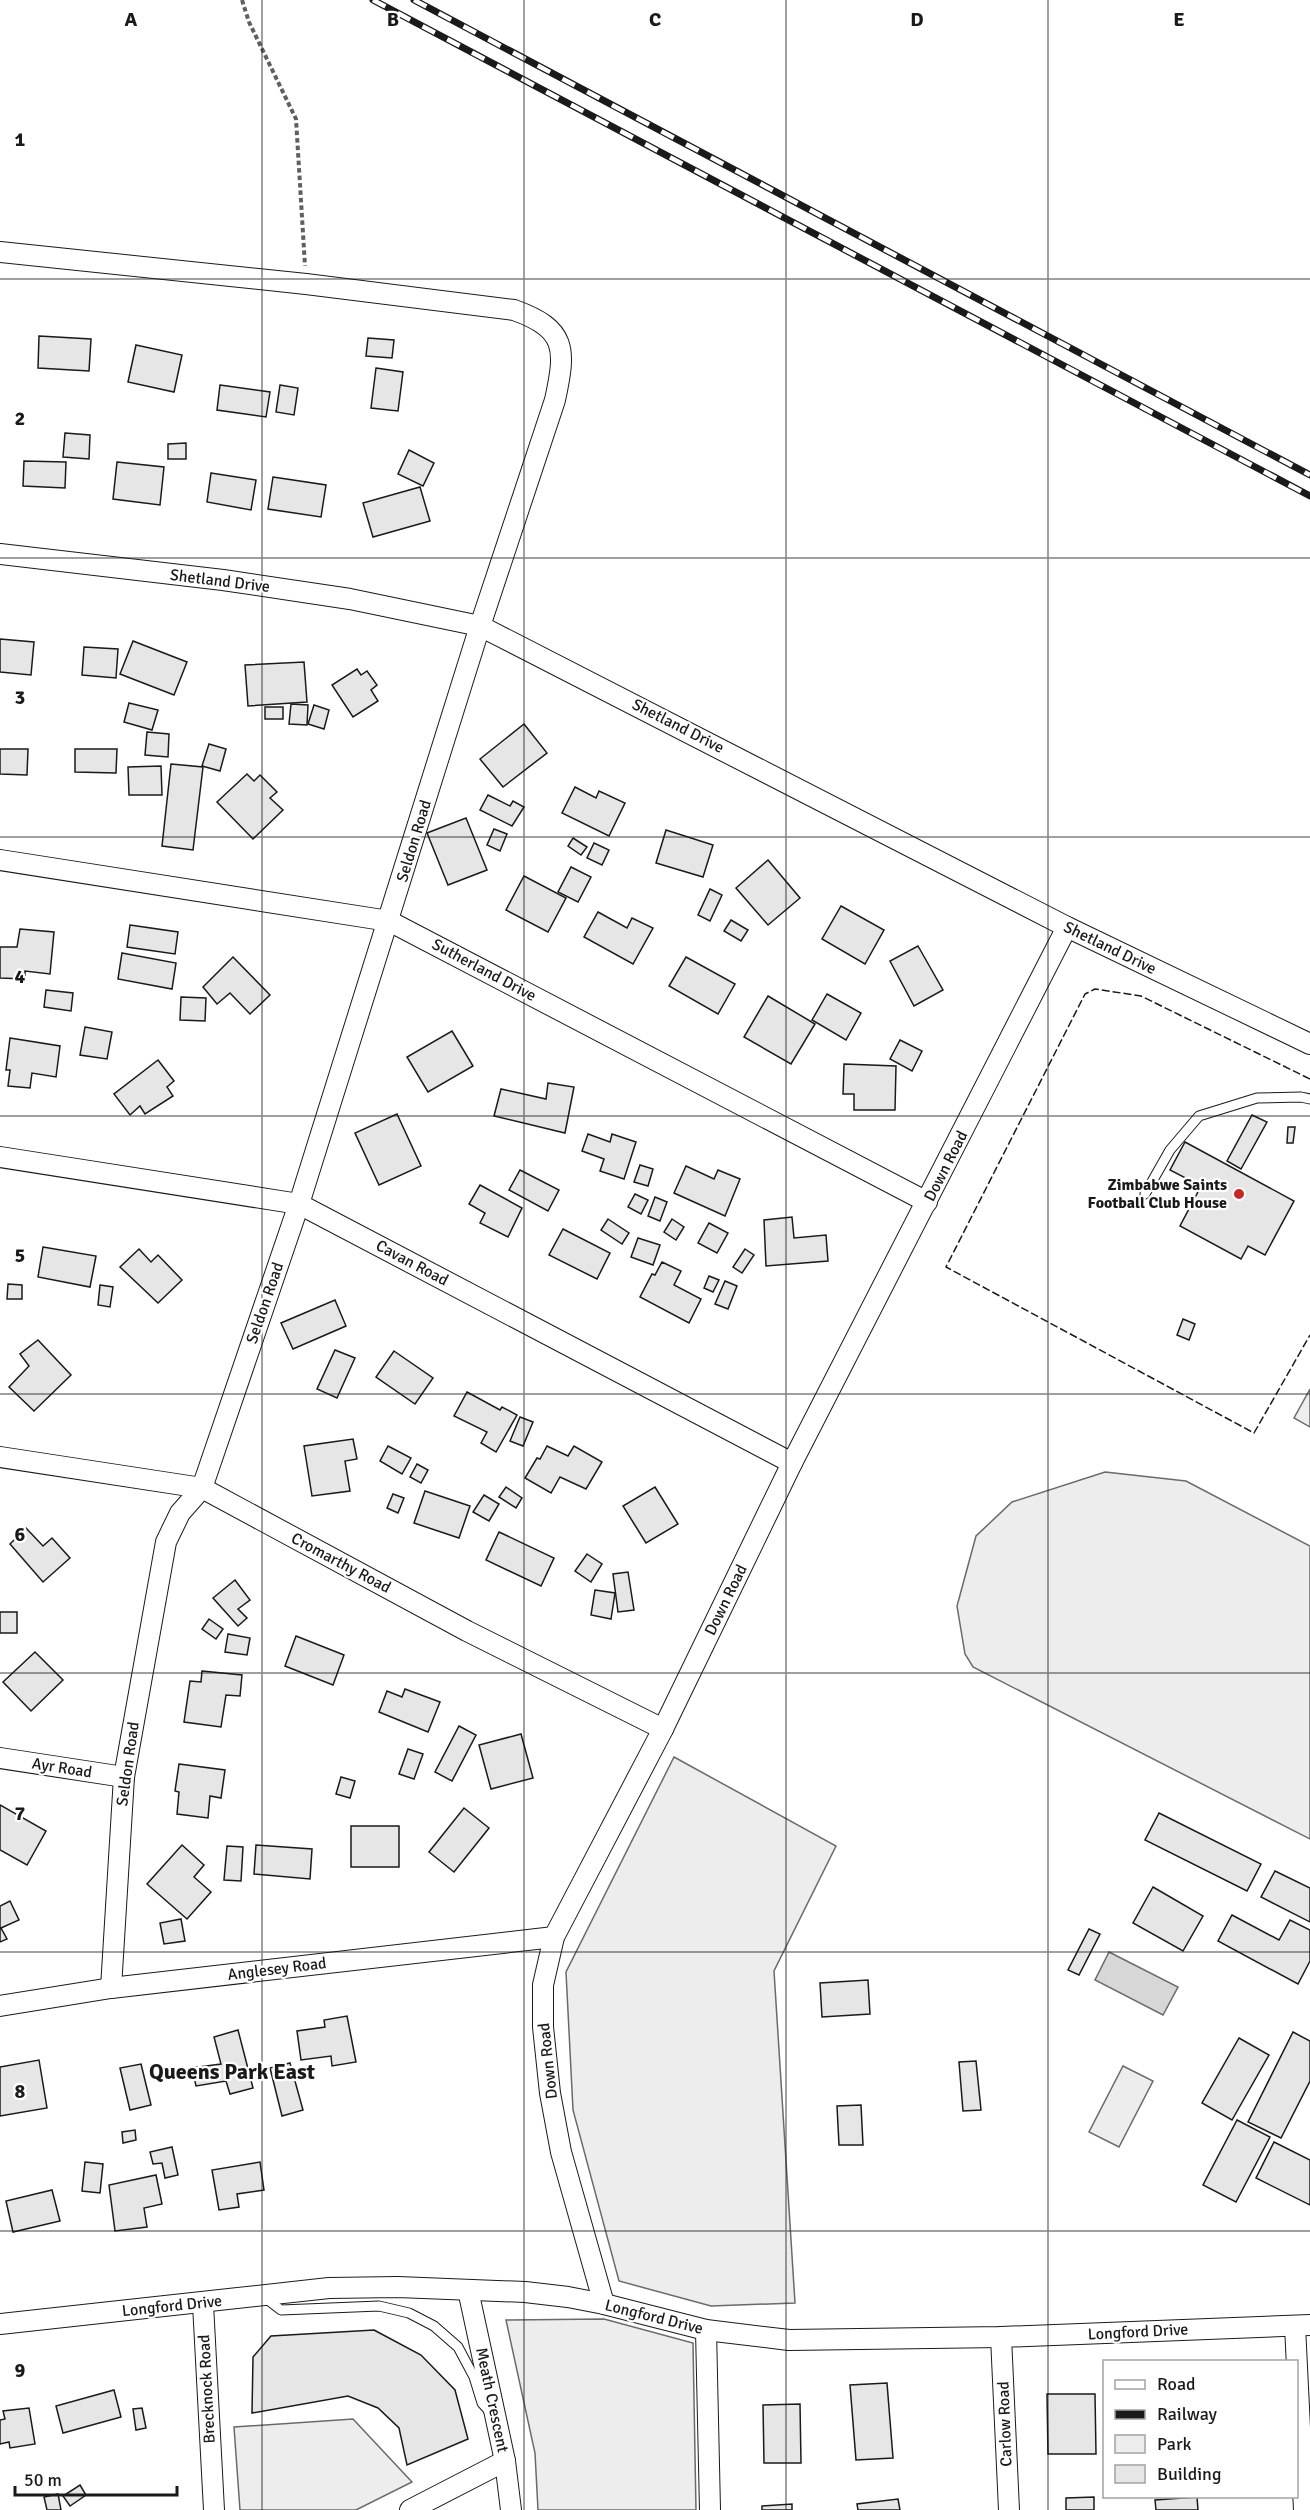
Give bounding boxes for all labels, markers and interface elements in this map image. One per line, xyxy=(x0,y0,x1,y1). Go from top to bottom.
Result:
text: A xyxy=(125,7,138,32)
text: B xyxy=(387,7,399,32)
text: C xyxy=(649,7,661,32)
text: D xyxy=(910,7,924,32)
text: E xyxy=(1173,7,1185,32)
text: 1 xyxy=(15,127,26,152)
text: 2 xyxy=(15,406,25,431)
street label: Shetland Drive xyxy=(169,565,271,597)
text: 3 xyxy=(15,685,25,710)
street label: Shetland Drive xyxy=(629,694,727,758)
street label: Seldon Road xyxy=(392,798,436,884)
street label: Shetland Drive xyxy=(1060,917,1160,979)
street label: Sutherland Drive xyxy=(428,934,540,1006)
text: 4 xyxy=(15,964,26,989)
street label: Down Road xyxy=(920,1127,972,1205)
place label: Zimbabwe Saints Football Club House xyxy=(1088,1175,1227,1213)
marker: Zimbabwe Saints Football Club House xyxy=(1232,1187,1246,1201)
street label: Cavan Road xyxy=(372,1236,452,1290)
text: 5 xyxy=(15,1243,25,1268)
street label: Seldon Road xyxy=(242,1260,288,1346)
text: 6 xyxy=(15,1522,26,1547)
street label: Cromarthy Road xyxy=(288,1528,394,1598)
street label: Down Road xyxy=(700,1561,752,1639)
street label: Seldon Road xyxy=(112,1721,144,1807)
street label: Ayr Road xyxy=(30,1753,94,1783)
text: 7 xyxy=(15,1801,26,1826)
street label: Anglesey Road xyxy=(226,1953,328,1985)
street label: Down Road xyxy=(534,2022,562,2100)
district label: Queens Park East xyxy=(149,2058,315,2085)
text: 8 xyxy=(15,2079,26,2104)
street label: Longford Drive xyxy=(121,2291,223,2321)
street label: Longford Drive xyxy=(603,2295,705,2339)
street label: Longford Drive xyxy=(1087,2319,1189,2345)
street label: Brecknock Road xyxy=(194,2334,220,2444)
street label: Meath Crescent xyxy=(471,2346,513,2455)
text: 9 xyxy=(15,2358,26,2383)
legend xyxy=(1103,2360,1298,2498)
text: Road xyxy=(1157,2373,1196,2395)
street label: Carlow Road xyxy=(994,2381,1016,2467)
text: Railway xyxy=(1157,2403,1218,2425)
text: Park xyxy=(1157,2433,1192,2455)
scale bar xyxy=(15,2459,177,2497)
text: Building xyxy=(1157,2463,1221,2485)
text: 50 m xyxy=(24,2469,62,2491)

